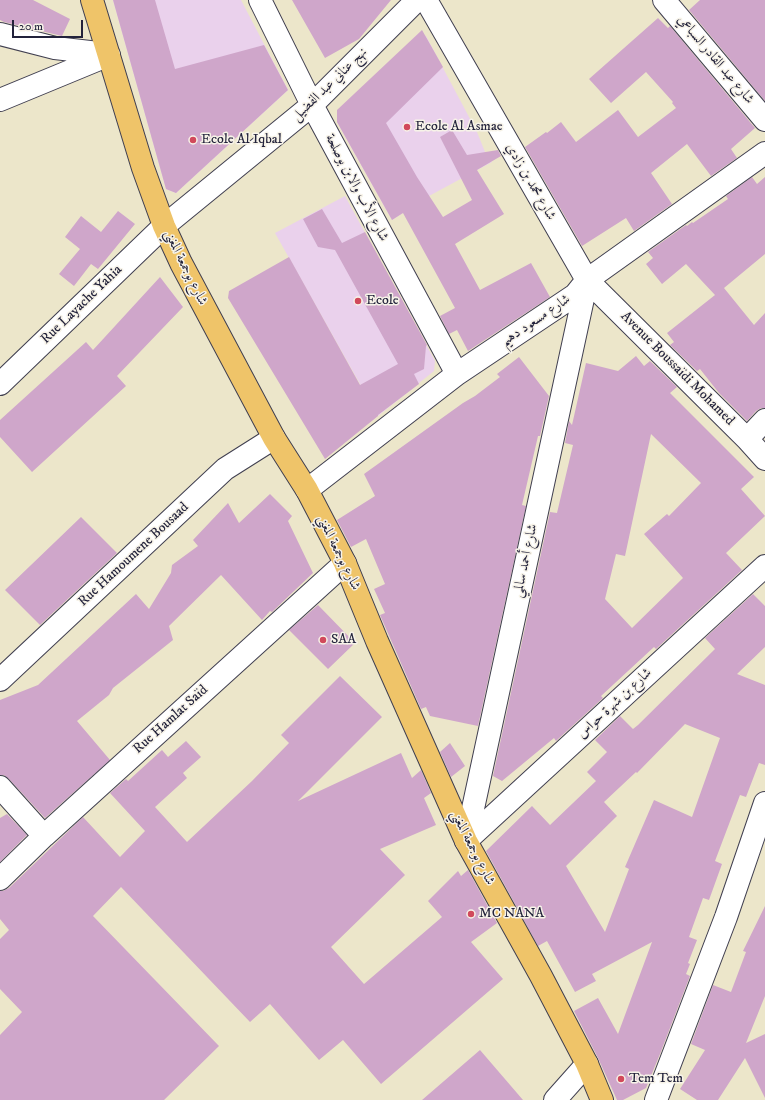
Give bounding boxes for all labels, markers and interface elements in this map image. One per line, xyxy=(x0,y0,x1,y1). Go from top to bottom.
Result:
scale bar xyxy=(14,12,85,38)
street label: شارع عبد القادر السباعي xyxy=(673,12,757,108)
text: 20 m xyxy=(19,19,43,34)
street label: نهج عناني عبد الفضيل xyxy=(289,45,371,125)
place label: Ecole Al Asmae xyxy=(415,119,503,135)
marker: Ecole Al Asmae xyxy=(402,122,412,132)
street label: شارع الأب والابن بوصلحة xyxy=(321,131,391,245)
place label: Ecole Al Iqbal xyxy=(201,132,282,148)
marker: Ecole Al Iqbal xyxy=(188,135,198,145)
street label: شارع محمد بن زادي xyxy=(501,140,559,224)
street label: شارع بوجمعة المغني xyxy=(160,228,210,308)
street label: Rue Layache Yahia xyxy=(38,262,126,348)
street label: شارع مسعود دهيم xyxy=(498,292,574,350)
place label: Ecole xyxy=(366,293,399,309)
marker: Ecole xyxy=(353,296,363,306)
street label: Avenue Boussaïdi Mohamed xyxy=(617,309,737,429)
street label: Rue Hamoumene Bousaad xyxy=(75,499,193,611)
street label: شارع بوجمعة المغني xyxy=(313,513,363,593)
street label: شارع أحمد سالمي xyxy=(510,523,542,599)
place label: SAA xyxy=(331,632,356,648)
marker: SAA xyxy=(318,635,328,645)
street label: شارع بن شهرة حواس xyxy=(574,665,656,743)
street label: Rue Hamlat Saïd xyxy=(130,682,212,758)
street label: شارع بوجمعة المغني xyxy=(446,808,498,888)
place label: MC NANA xyxy=(479,906,544,922)
marker: MC NANA xyxy=(466,909,476,919)
place label: Tem Tem xyxy=(629,1071,683,1087)
marker: Tem Tem xyxy=(616,1074,626,1084)

